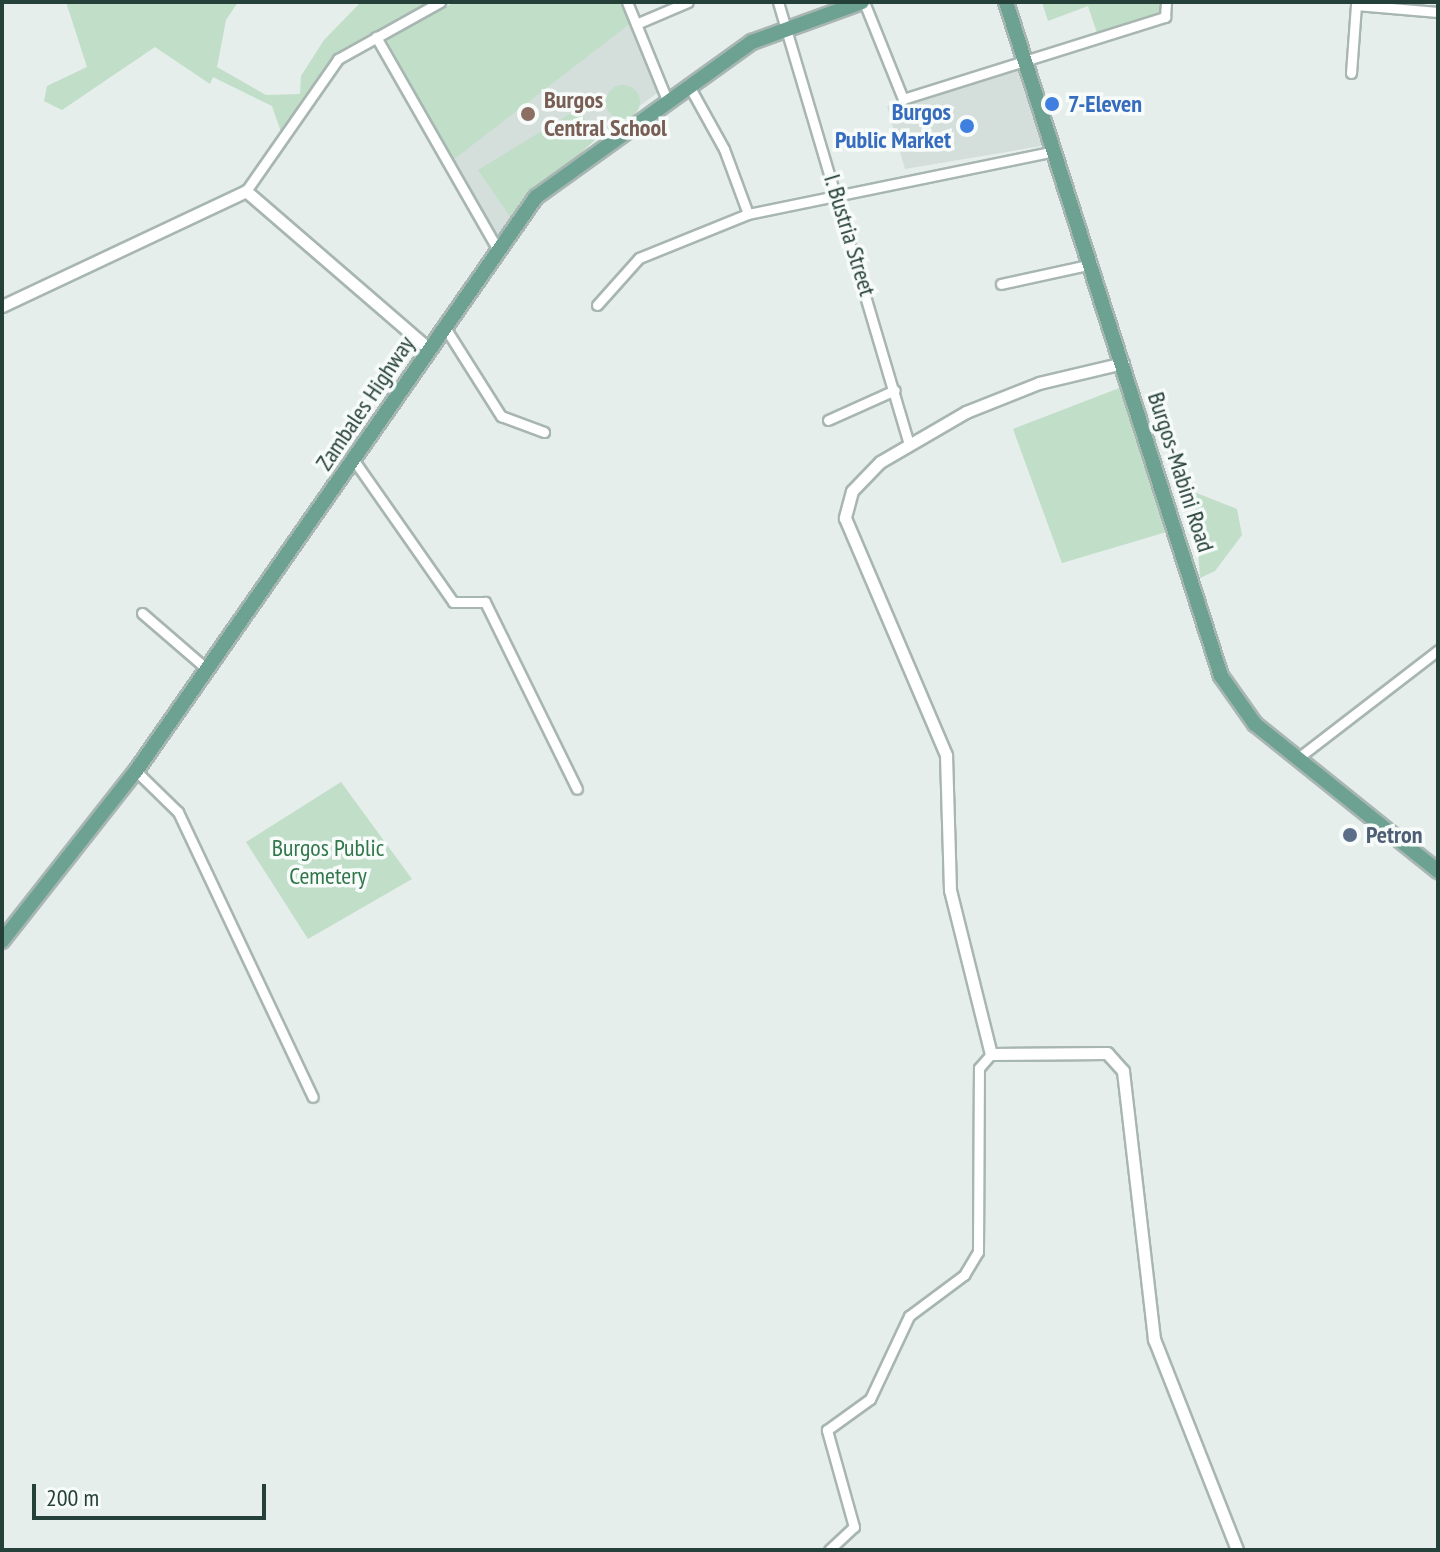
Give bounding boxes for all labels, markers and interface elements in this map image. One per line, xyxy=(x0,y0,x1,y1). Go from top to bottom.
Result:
place label: Burgos Central School xyxy=(544,86,667,142)
place label: 7-Eleven xyxy=(1068,90,1142,118)
marker: 7-Eleven xyxy=(1043,95,1061,113)
place label: Burgos Public Market xyxy=(834,98,951,154)
marker: Burgos Central School xyxy=(519,105,537,123)
marker: Burgos Public Market xyxy=(958,117,976,135)
street label: I. Bustria Street xyxy=(818,170,882,300)
street label: Zambales Highway xyxy=(309,330,421,476)
street label: Burgos-Mabini Road xyxy=(1142,388,1220,556)
place label: Petron xyxy=(1366,821,1422,849)
marker: Petron xyxy=(1341,826,1359,844)
park label: Burgos Public Cemetery xyxy=(272,834,384,890)
scale bar xyxy=(36,1468,270,1518)
text: 200 m xyxy=(46,1482,99,1513)

